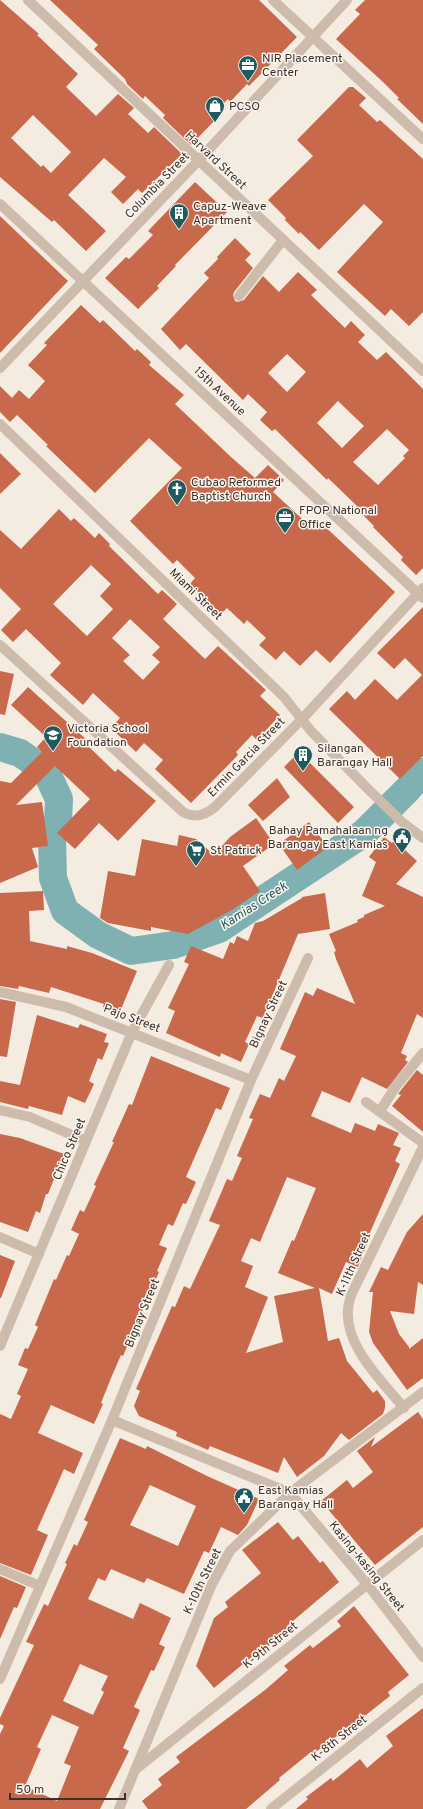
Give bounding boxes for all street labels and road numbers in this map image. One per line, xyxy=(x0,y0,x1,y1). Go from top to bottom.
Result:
street label: Harvard Street xyxy=(181,128,250,193)
street label: Columbia Street xyxy=(122,149,194,222)
street label: 15th Avenue xyxy=(190,364,249,420)
street label: Miami Street xyxy=(165,565,225,624)
street label: Ermin Garcia Street xyxy=(205,714,289,801)
street label: Bignay Street xyxy=(246,978,292,1051)
street label: Pajo Street xyxy=(101,1001,162,1037)
street label: Chico Street xyxy=(50,1116,90,1183)
street label: K-11th Street xyxy=(333,1230,375,1299)
street label: Bignay Street xyxy=(122,1276,164,1350)
street label: Kasing-kasing Street xyxy=(325,1518,408,1615)
street label: K-10th Street xyxy=(180,1546,226,1617)
street label: K-9th Street xyxy=(240,1619,302,1673)
street label: K-8th Street xyxy=(308,1712,371,1766)

